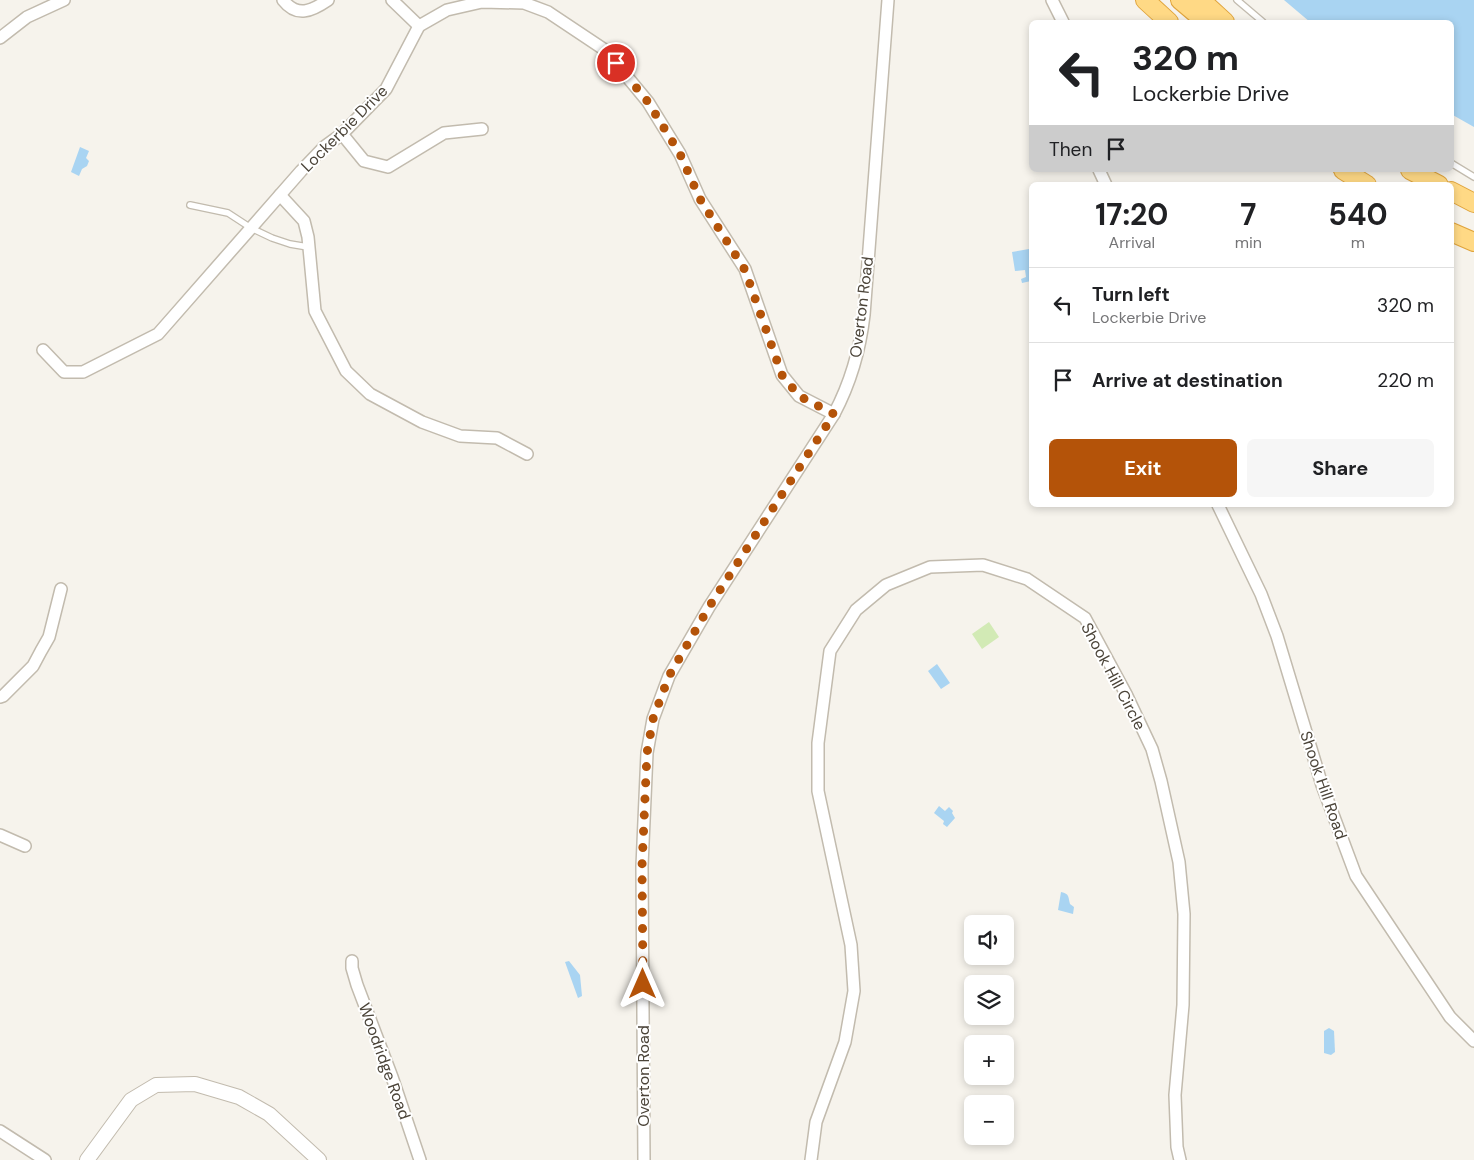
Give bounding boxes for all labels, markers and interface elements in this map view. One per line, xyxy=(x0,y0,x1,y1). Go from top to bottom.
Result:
text: 320 m xyxy=(1132,35,1239,81)
icon: left xyxy=(1049,40,1114,105)
pin xyxy=(595,42,637,84)
icon: arrive xyxy=(602,49,630,77)
text: Lockerbie Drive xyxy=(1132,79,1289,108)
street label: Lockerbie Drive xyxy=(297,81,392,176)
icon: arrive xyxy=(1102,135,1130,163)
text: Then xyxy=(1049,137,1092,162)
text: 17:20 xyxy=(1095,195,1168,234)
text: 7 xyxy=(1240,195,1256,234)
text: 540 xyxy=(1328,195,1388,234)
text: Arrival xyxy=(1109,232,1155,253)
text: min xyxy=(1235,232,1262,253)
text: m xyxy=(1351,232,1365,253)
street label: Overton Road xyxy=(845,255,878,359)
text: Turn left xyxy=(1092,282,1170,307)
icon: left xyxy=(1049,291,1077,319)
text: 320 m xyxy=(1377,293,1434,318)
text: Lockerbie Drive xyxy=(1092,307,1206,328)
icon: arrive xyxy=(1049,366,1077,394)
text: Arrive at destination xyxy=(1092,368,1283,393)
text: 220 m xyxy=(1377,368,1434,393)
button: Exit xyxy=(1049,439,1237,497)
button: Share xyxy=(1247,439,1434,497)
street label: Shook Hill Circle xyxy=(1076,619,1151,734)
street label: Shook Hill Road xyxy=(1295,728,1352,842)
map controls xyxy=(964,915,1014,1145)
button: sound xyxy=(964,915,1014,965)
position arrow xyxy=(616,957,668,1009)
button: layers xyxy=(964,975,1014,1025)
street label: Woodridge Road xyxy=(354,1000,415,1122)
street label: Overton Road xyxy=(633,1025,654,1127)
button: + xyxy=(964,1035,1014,1085)
button: − xyxy=(964,1095,1014,1145)

